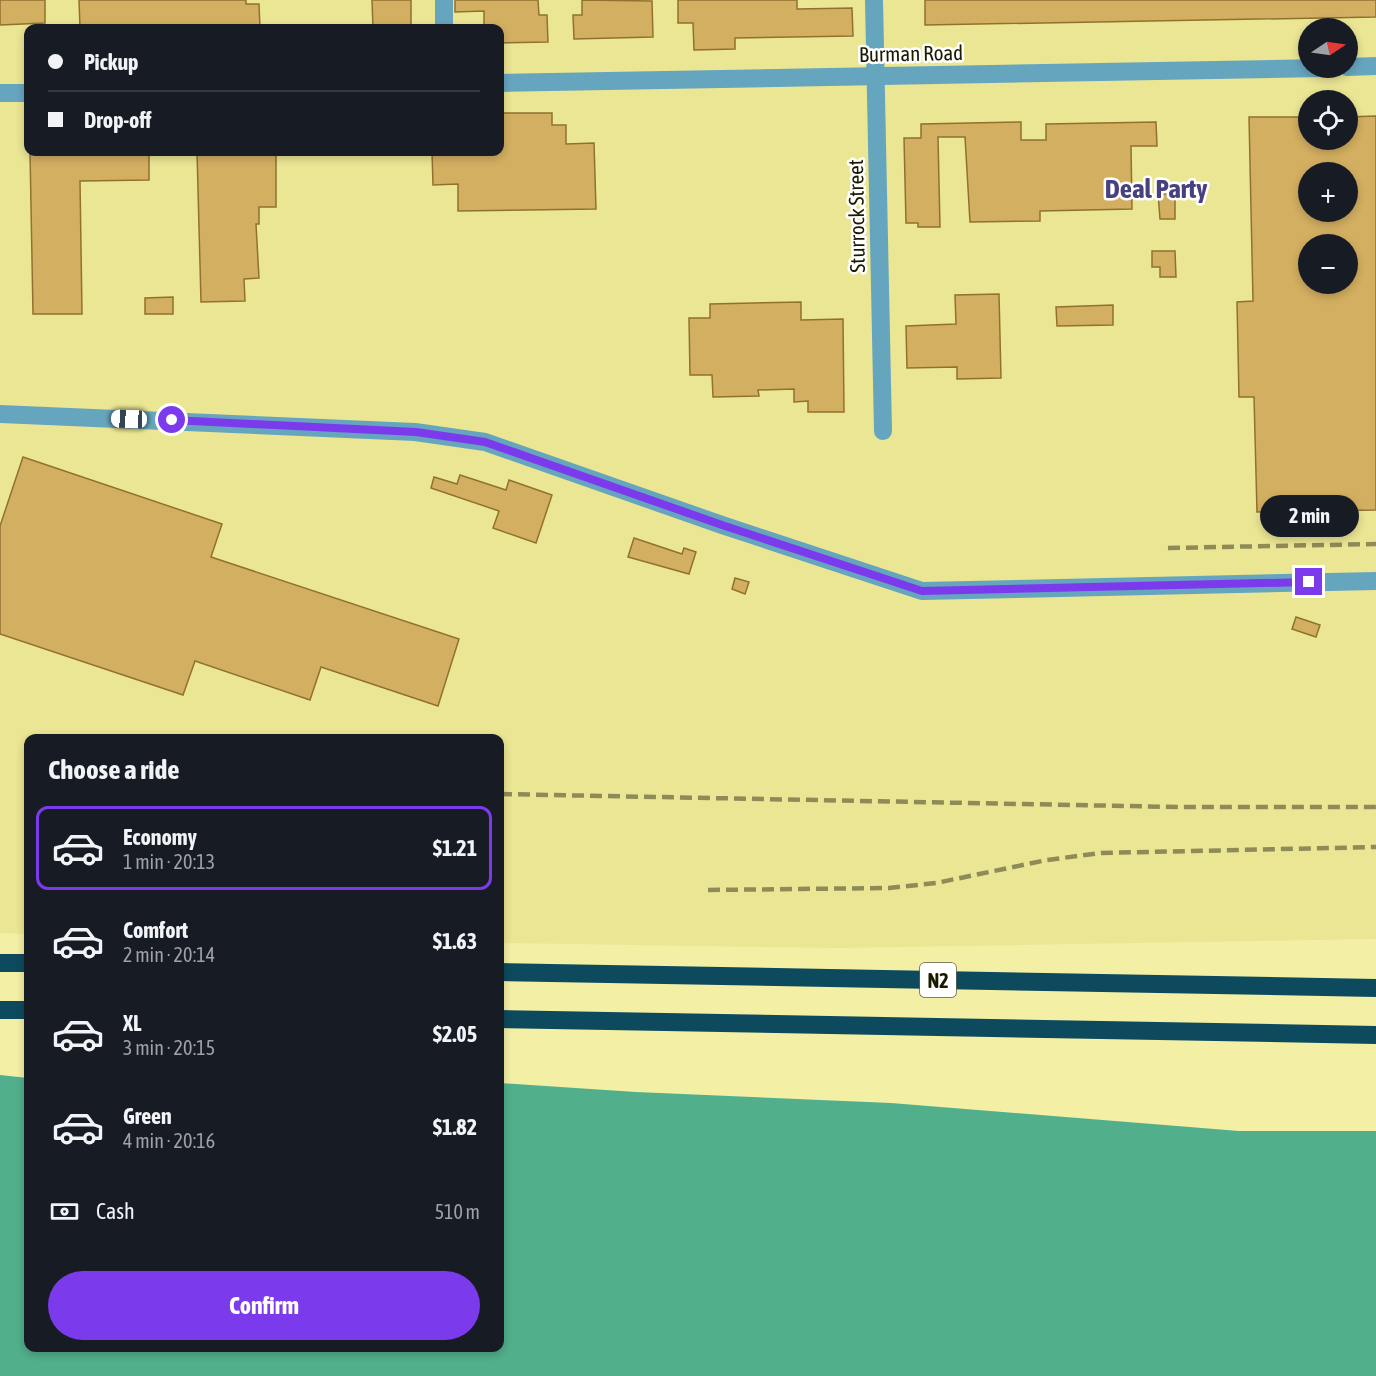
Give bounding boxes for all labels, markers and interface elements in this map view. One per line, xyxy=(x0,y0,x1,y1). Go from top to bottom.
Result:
north arrow xyxy=(1298,18,1358,78)
map controls xyxy=(1298,18,1358,294)
street label: Burman Road xyxy=(859,40,963,66)
text: Pickup xyxy=(84,49,139,75)
button: locate xyxy=(1298,90,1358,150)
text: Drop-off xyxy=(84,107,151,133)
street label: Sturrock Street xyxy=(843,159,869,273)
button: + xyxy=(1298,162,1358,222)
district label: Deal Party xyxy=(1105,173,1207,204)
button: − xyxy=(1298,234,1358,294)
route start xyxy=(158,406,185,433)
car xyxy=(111,409,147,429)
callout: 2 min xyxy=(1260,495,1358,537)
text: 2 min xyxy=(1289,504,1330,527)
route end xyxy=(1295,568,1322,595)
text: Choose a ride xyxy=(48,754,180,785)
icon: car xyxy=(51,821,105,875)
text: Economy xyxy=(123,824,197,850)
text: $1.21 xyxy=(433,835,477,861)
text: 1 min · 20:13 xyxy=(123,850,215,873)
icon: car xyxy=(51,914,105,968)
text: Comfort xyxy=(123,917,188,943)
text: $1.63 xyxy=(433,928,477,954)
text: 2 min · 20:14 xyxy=(123,943,215,966)
road number: N2 xyxy=(920,963,956,997)
icon: car xyxy=(51,1007,105,1061)
text: XL xyxy=(123,1010,141,1036)
text: $2.05 xyxy=(433,1021,477,1047)
text: 3 min · 20:15 xyxy=(123,1036,215,1059)
icon: car xyxy=(51,1100,105,1154)
text: Green xyxy=(123,1103,172,1129)
text: $1.82 xyxy=(433,1114,477,1140)
text: 4 min · 20:16 xyxy=(123,1129,215,1152)
icon: cash xyxy=(48,1195,81,1228)
text: Cash xyxy=(96,1198,135,1224)
text: 510 m xyxy=(435,1200,480,1223)
button: Confirm xyxy=(48,1271,480,1340)

